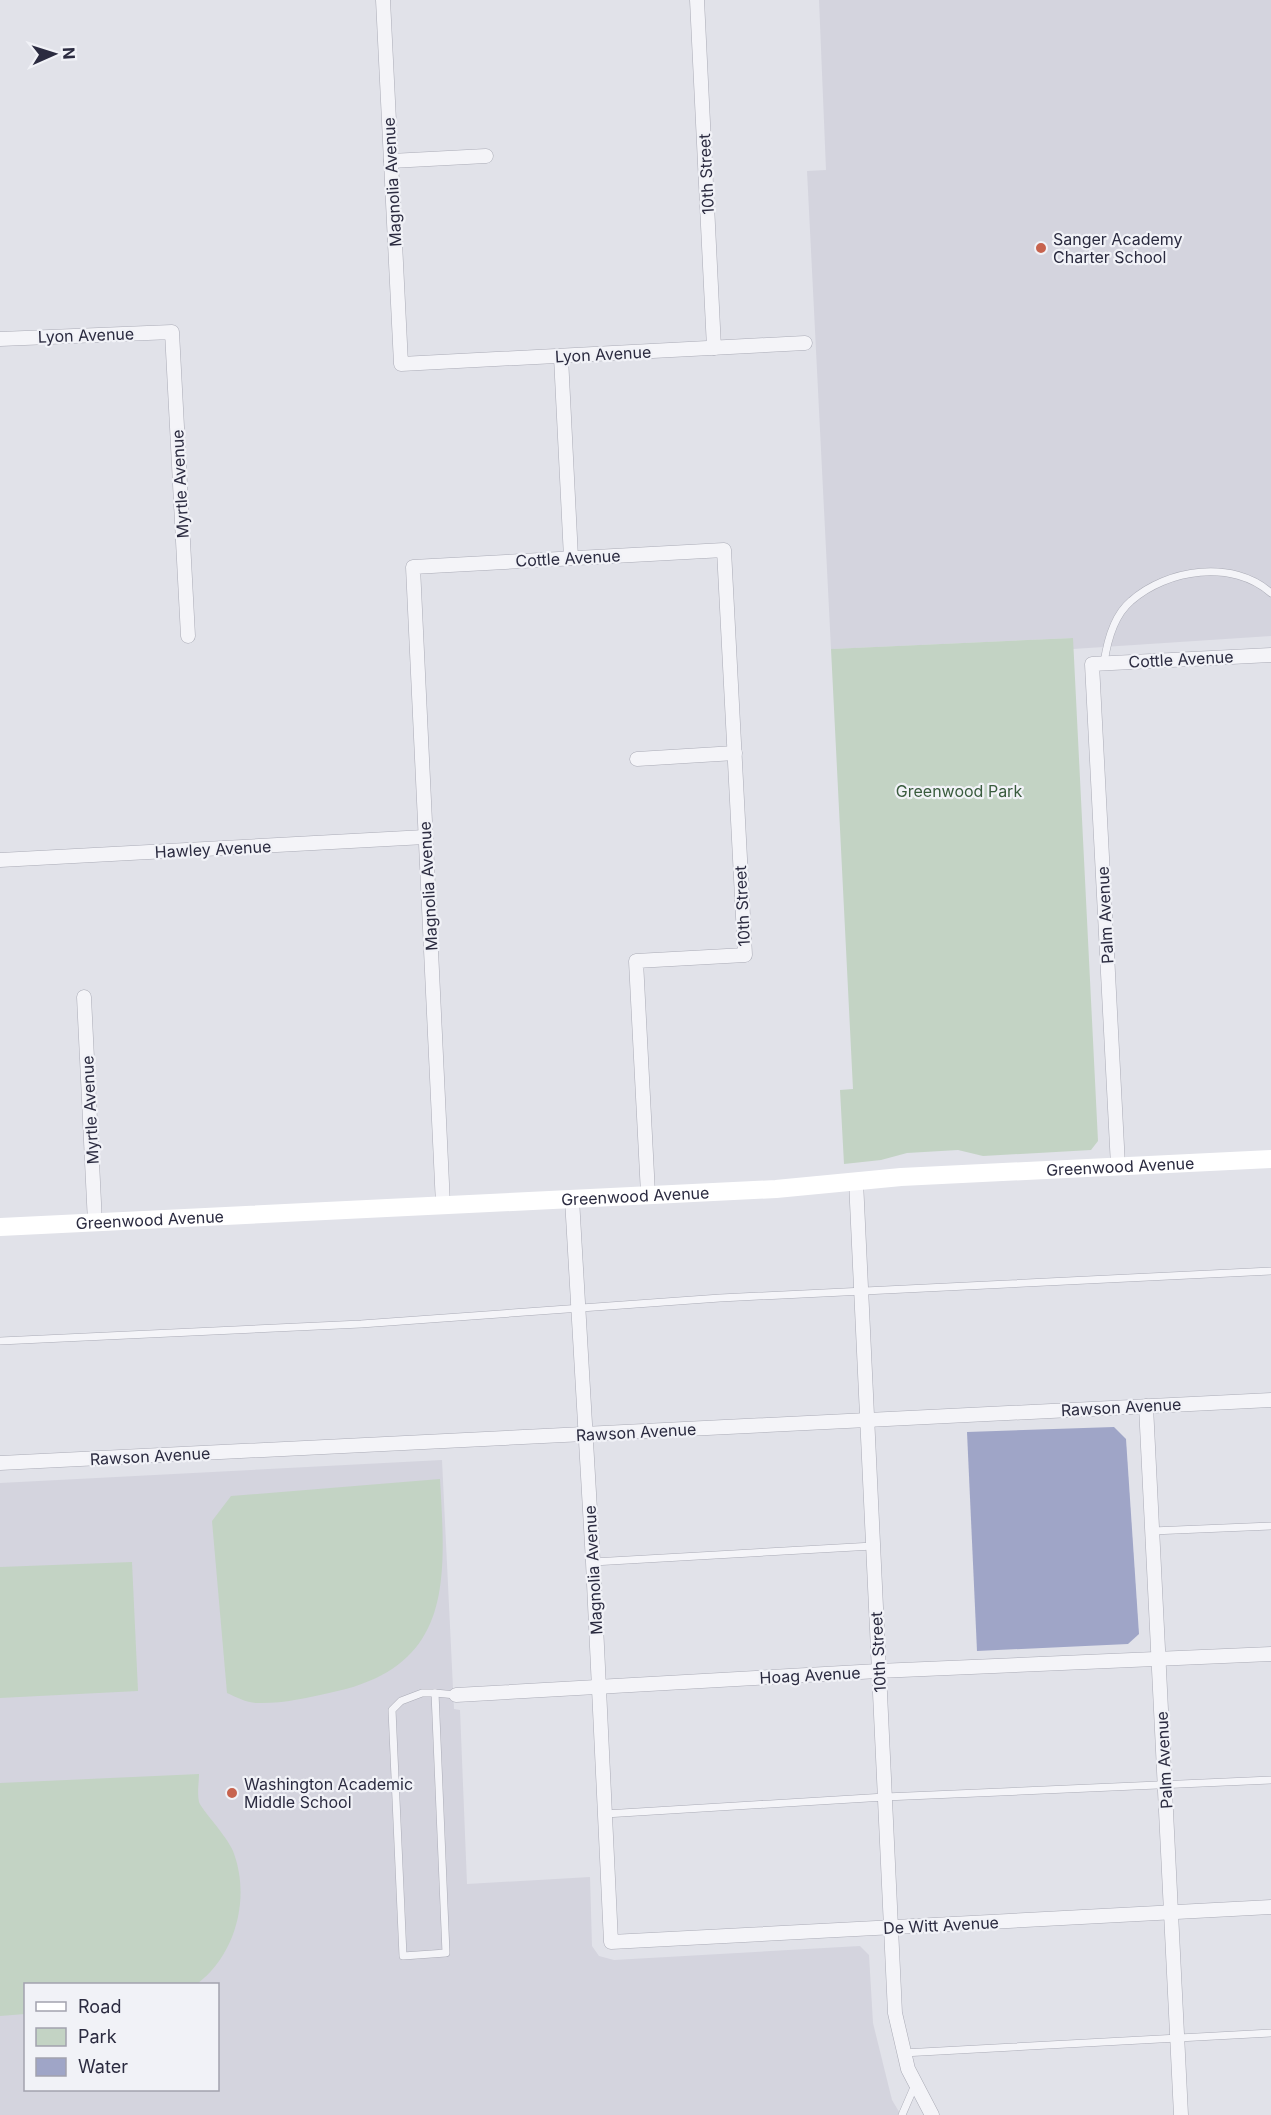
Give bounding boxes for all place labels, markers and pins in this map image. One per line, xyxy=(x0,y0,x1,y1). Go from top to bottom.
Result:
place label: Sanger Academy Charter School xyxy=(1053,229,1183,267)
marker: Sanger Academy Charter School xyxy=(1034,241,1048,255)
place label: Washington Academic Middle School xyxy=(244,1774,413,1812)
marker: Washington Academic Middle School xyxy=(225,1786,239,1800)

